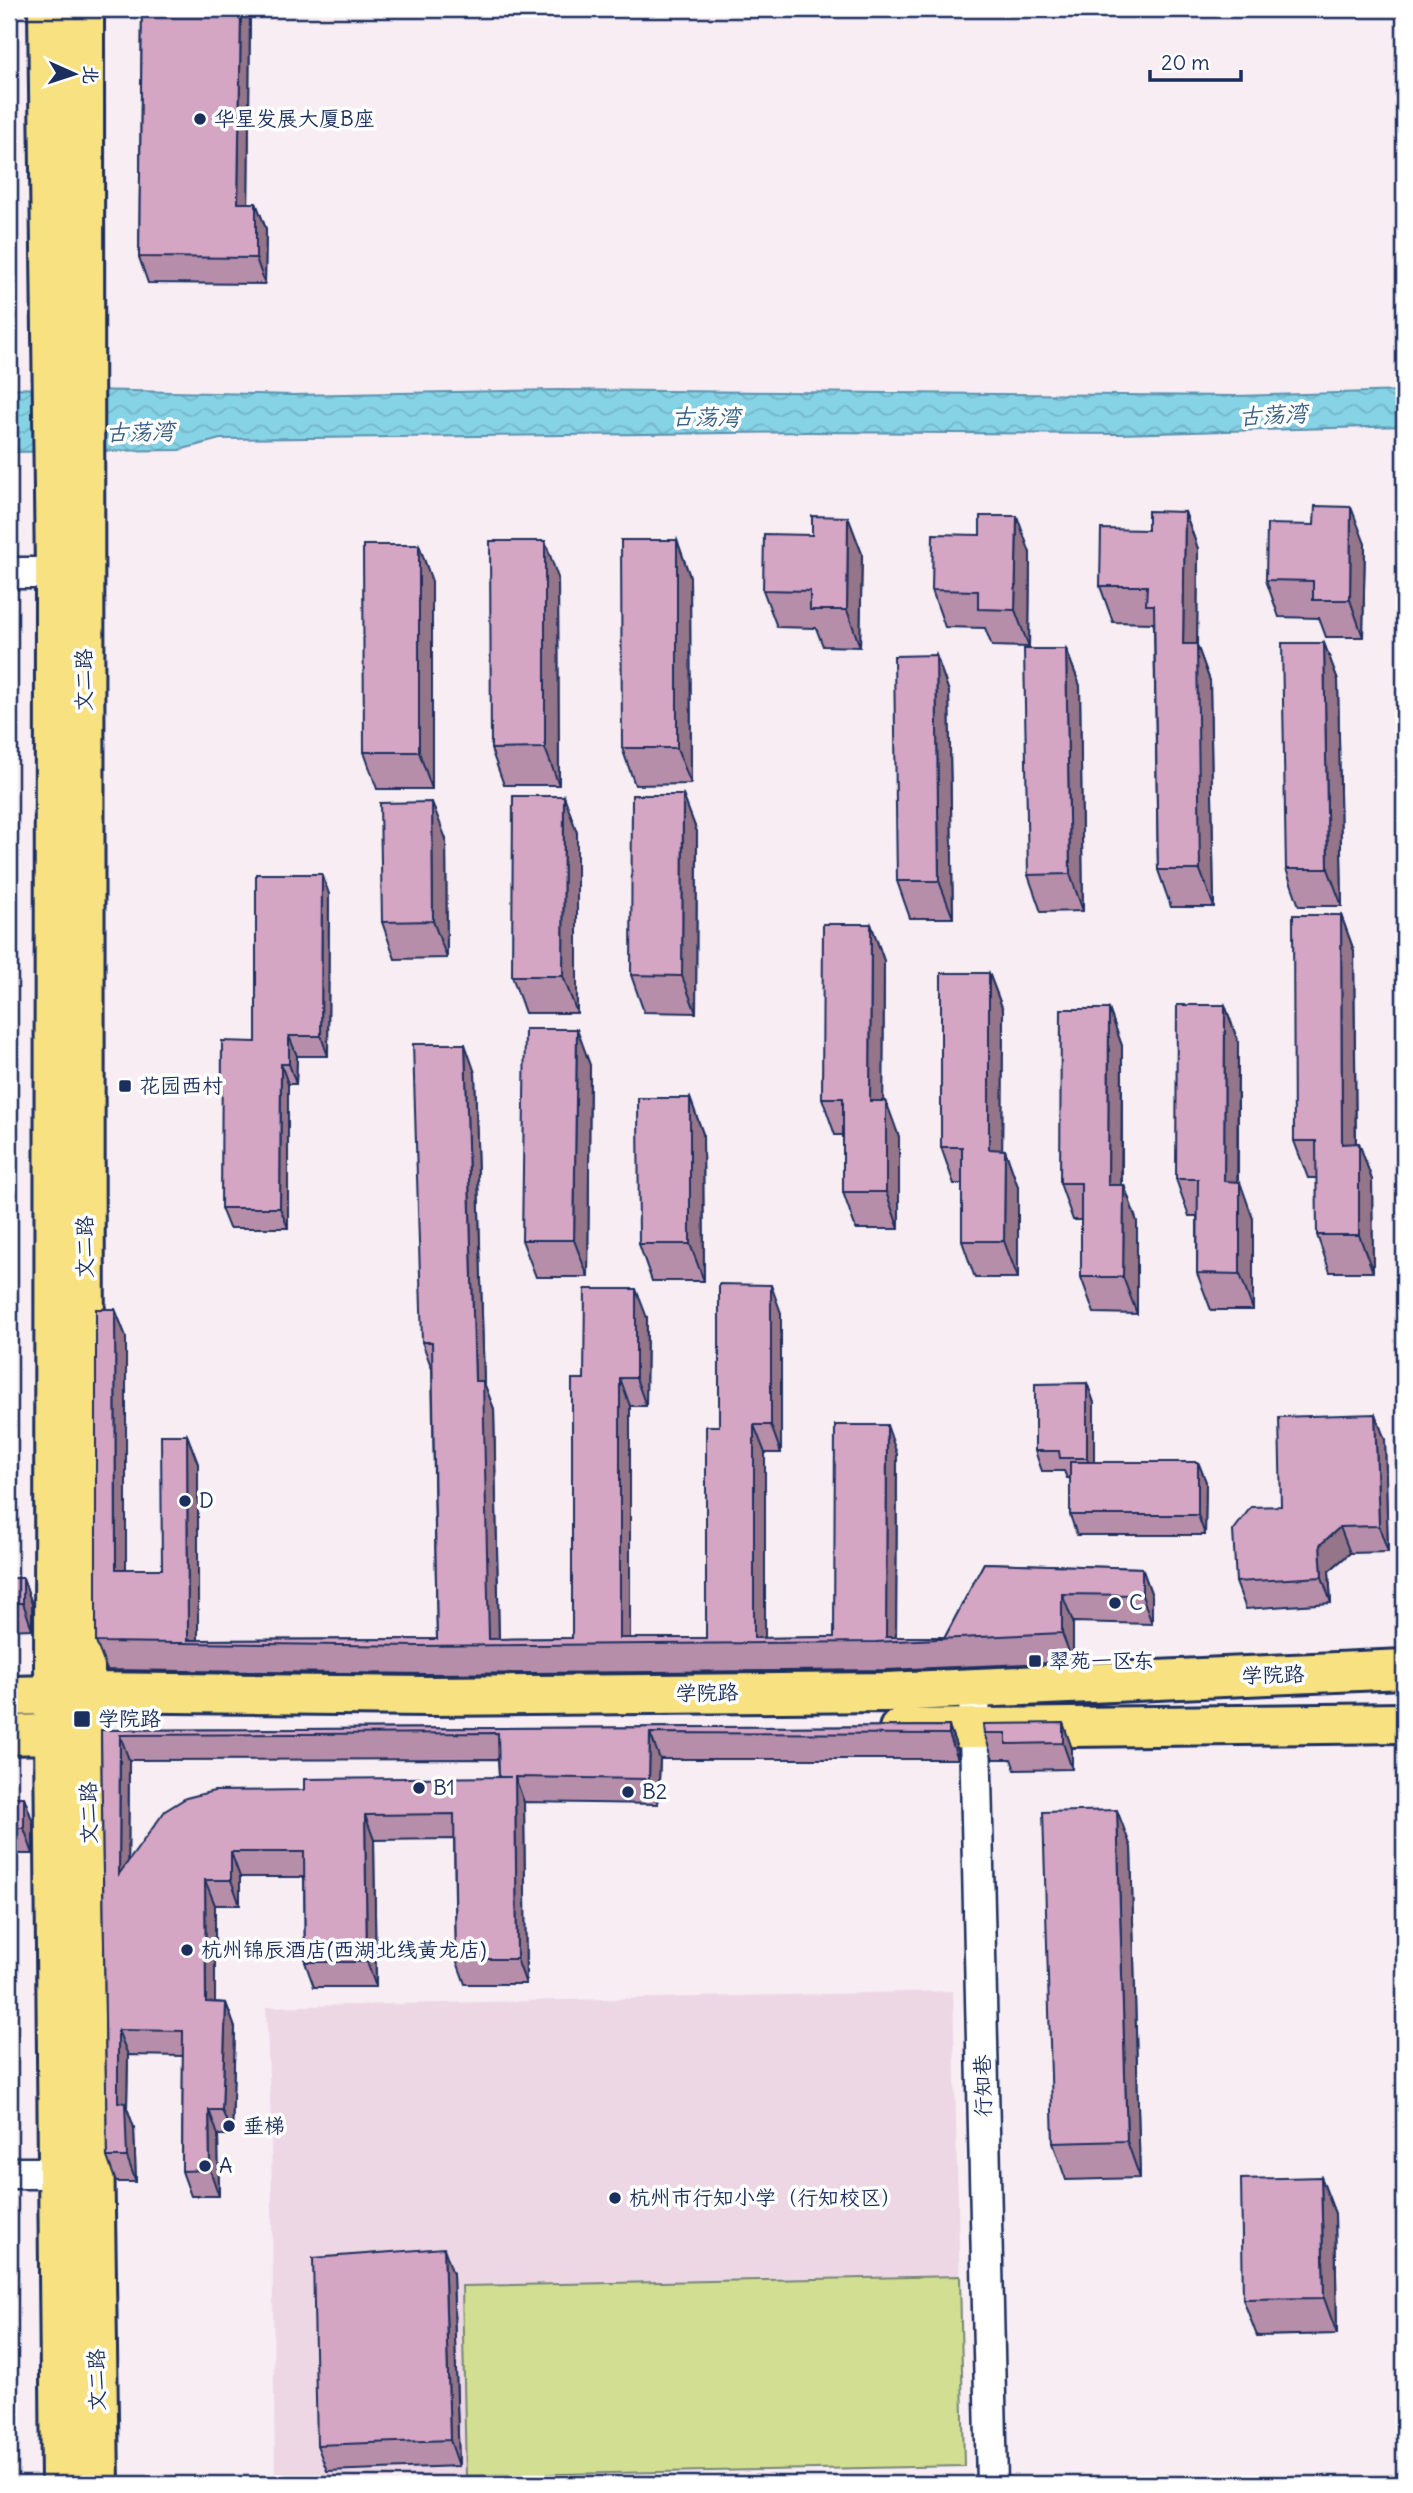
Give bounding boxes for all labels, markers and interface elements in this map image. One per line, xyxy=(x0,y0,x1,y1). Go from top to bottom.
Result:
north arrow xyxy=(38,38,108,108)
scale bar xyxy=(1150,38,1242,82)
text: 20 m xyxy=(1161,49,1210,76)
text: 北 xyxy=(78,65,103,85)
place label: 华星发展大厦B座 xyxy=(214,105,375,132)
marker: 华星发展大厦B座 xyxy=(192,111,208,127)
water label: 古荡湾 xyxy=(1238,398,1311,431)
water label: 古荡湾 xyxy=(671,401,744,432)
water label: 古荡湾 xyxy=(105,416,178,447)
street label: 文二路 xyxy=(70,649,97,712)
place label: 花园西村 xyxy=(139,1072,223,1099)
marker: 花园西村 xyxy=(117,1078,133,1094)
street label: 文二路 xyxy=(71,1216,98,1279)
place label: D xyxy=(199,1487,214,1514)
marker: D xyxy=(177,1493,193,1509)
place label: C xyxy=(1129,1589,1143,1616)
marker: C xyxy=(1107,1595,1123,1611)
place label: 翠苑一区东 xyxy=(1049,1647,1154,1674)
marker: 翠苑一区东 xyxy=(1027,1653,1043,1669)
street label: 学院路 xyxy=(1241,1660,1305,1689)
street label: 学院路 xyxy=(675,1678,739,1707)
place label: 学院路 xyxy=(98,1705,161,1732)
marker: 学院路 xyxy=(72,1709,92,1729)
place label: B1 xyxy=(433,1774,455,1801)
place label: B2 xyxy=(642,1778,667,1805)
marker: B1 xyxy=(411,1780,427,1796)
street label: 文二路 xyxy=(74,1781,103,1845)
marker: B2 xyxy=(620,1784,636,1800)
place label: 杭州锦辰酒店(西湖北线黄龙店) xyxy=(201,1936,487,1963)
marker: 杭州锦辰酒店(西湖北线黄龙店) xyxy=(179,1942,195,1958)
street label: 行知巷 xyxy=(968,2054,997,2118)
place label: 垂梯 xyxy=(243,2112,285,2139)
marker: 垂梯 xyxy=(221,2118,237,2134)
place label: A xyxy=(219,2152,232,2179)
marker: A xyxy=(197,2158,213,2174)
place label: 杭州市行知小学（行知校区） xyxy=(629,2184,902,2211)
marker: 杭州市行知小学（行知校区） xyxy=(607,2190,623,2206)
street label: 文二路 xyxy=(82,2348,111,2412)

